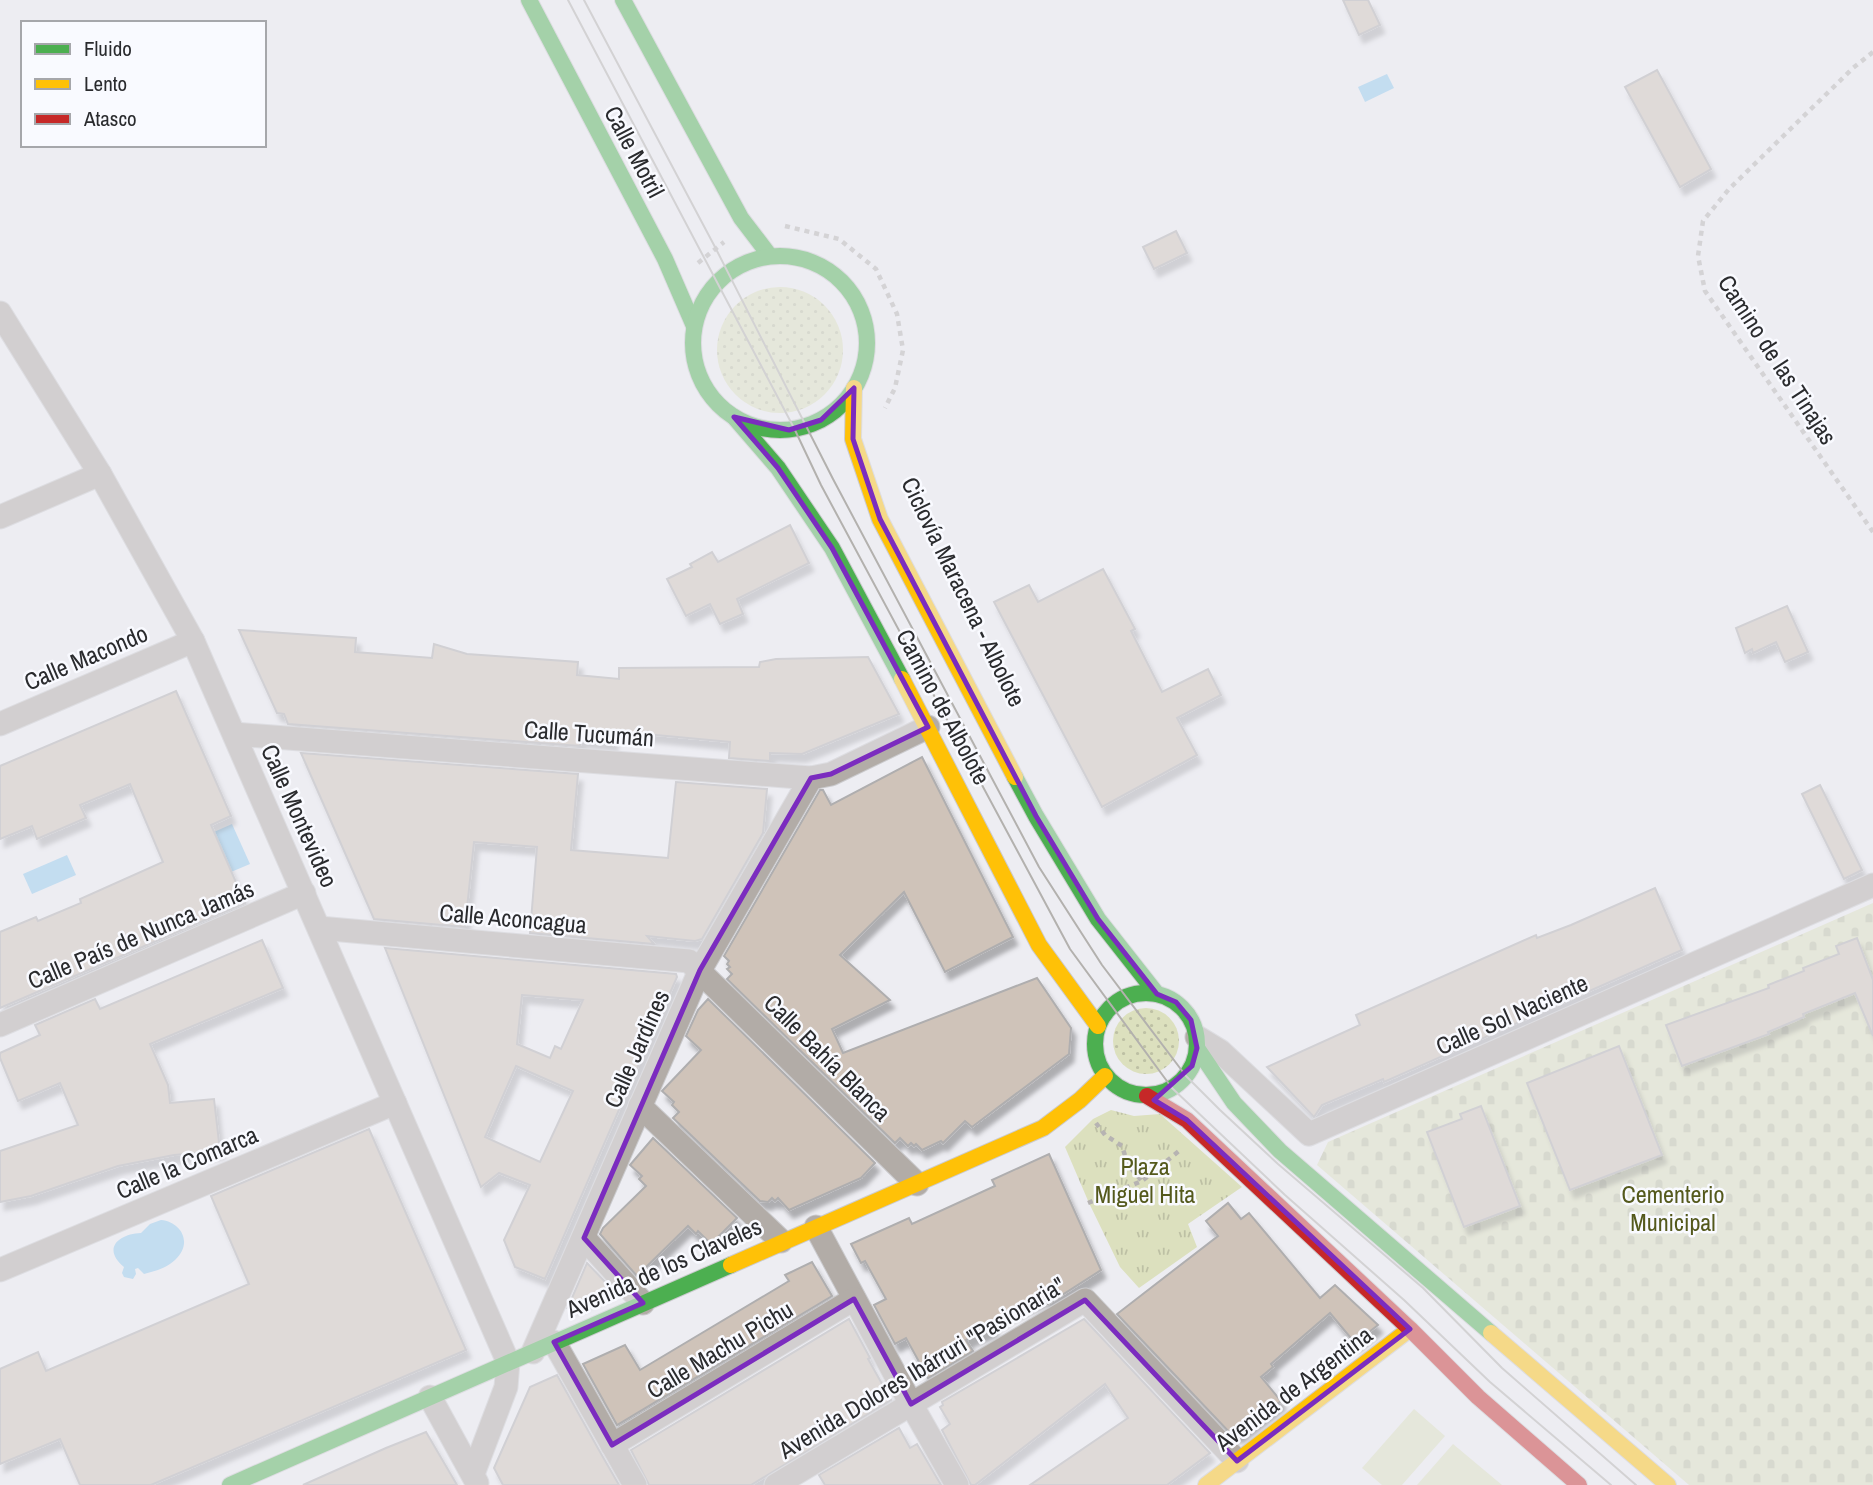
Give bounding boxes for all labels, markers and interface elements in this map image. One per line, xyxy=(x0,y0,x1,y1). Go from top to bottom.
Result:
legend xyxy=(21,21,266,147)
text: Fluido xyxy=(84,34,132,63)
text: Lento xyxy=(84,69,127,98)
street label: Calle Motril xyxy=(597,100,672,203)
text: Atasco xyxy=(83,104,137,133)
street label: Camino de las Tinajas xyxy=(1711,268,1845,450)
street label: Ciclovía Maracena - Albolote xyxy=(894,471,1033,712)
street label: Calle Macondo xyxy=(19,617,152,697)
street label: Camino de Albolote xyxy=(889,623,998,790)
street label: Calle Tucumán xyxy=(523,712,655,754)
street label: Calle Montevideo xyxy=(254,739,346,892)
street label: Calle País de Nunca Jamás xyxy=(23,872,259,996)
street label: Calle Aconcagua xyxy=(438,896,588,940)
street label: Calle Sol Naciente xyxy=(1431,966,1593,1062)
street label: Calle Jardines xyxy=(596,985,676,1113)
street label: Calle Bahía Blanca xyxy=(757,987,898,1128)
street label: Calle la Comarca xyxy=(111,1118,262,1206)
park label: Plaza Miguel Hita xyxy=(1095,1150,1195,1210)
park label: Cementerio Municipal xyxy=(1622,1178,1724,1238)
street label: Avenida de los Claveles xyxy=(560,1210,766,1325)
street label: Avenida Dolores Ibárruri "Pasionaria" xyxy=(772,1269,1071,1466)
street label: Calle Machu Pichu xyxy=(640,1293,799,1405)
street label: Avenida de Argentina xyxy=(1208,1319,1379,1458)

